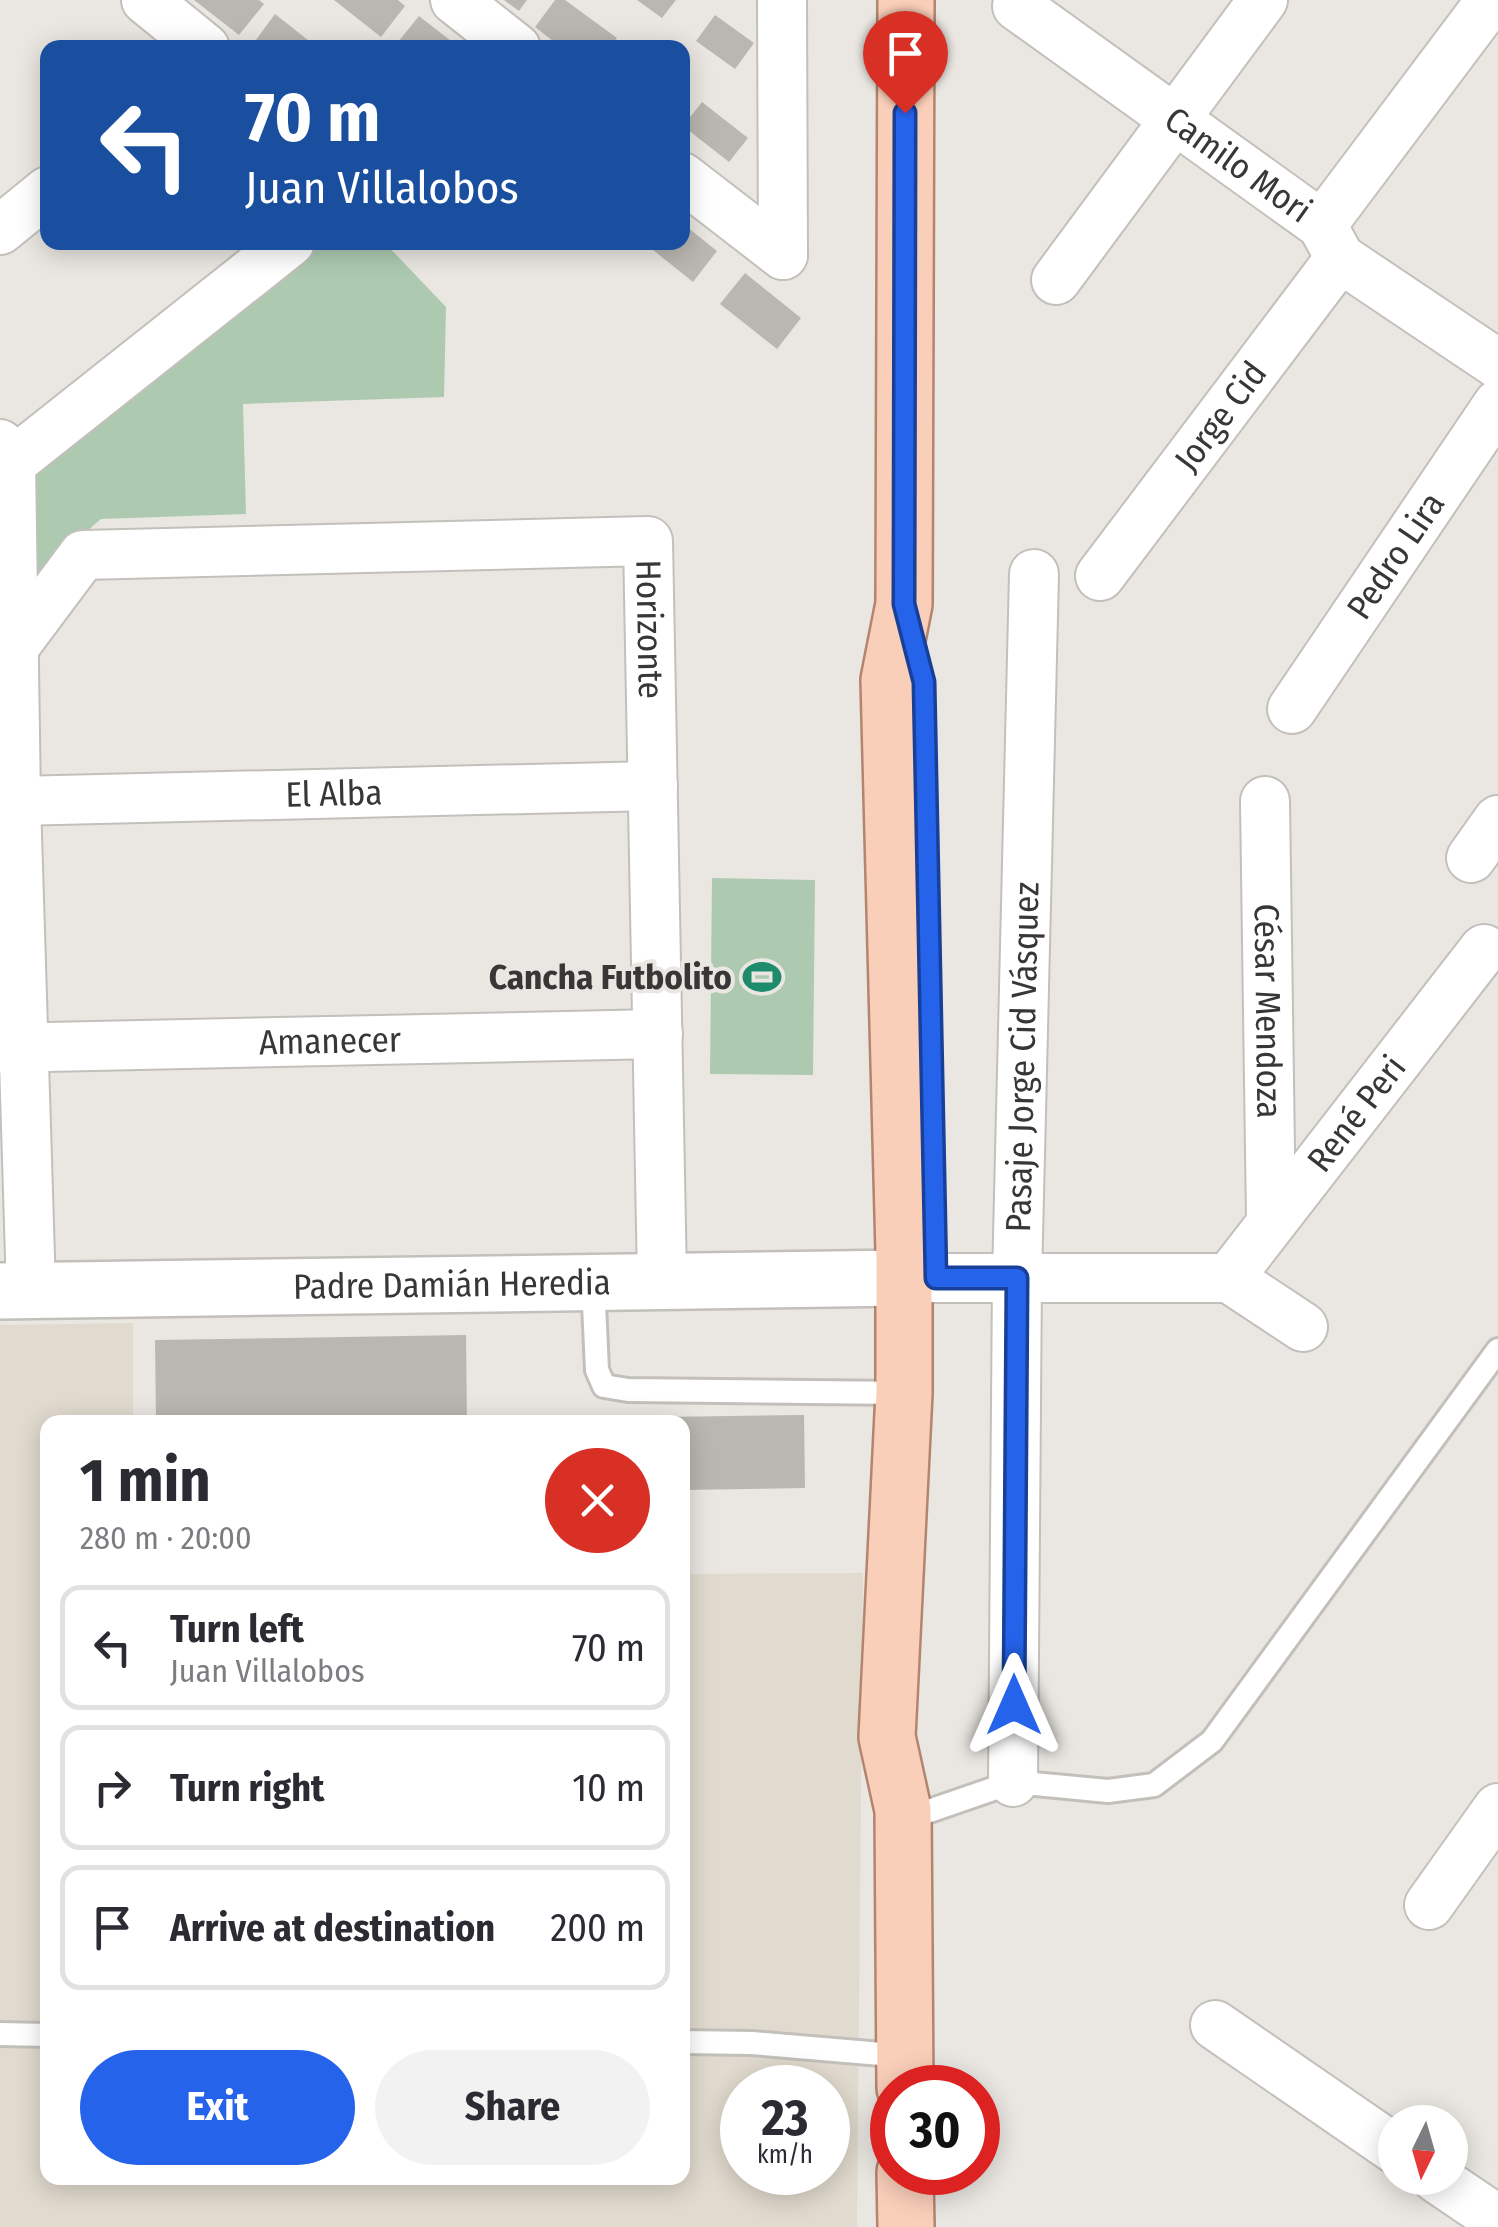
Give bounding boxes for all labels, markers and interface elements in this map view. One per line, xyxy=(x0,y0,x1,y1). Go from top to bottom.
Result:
pin xyxy=(863,11,948,114)
icon: arrive xyxy=(878,26,933,81)
text: 70 m xyxy=(245,76,380,160)
icon: left xyxy=(80,80,210,210)
street label: Camilo Mori xyxy=(1157,98,1320,232)
text: Juan Villalobos xyxy=(245,161,519,215)
street label: Jorge Cid xyxy=(1166,353,1275,480)
street label: Pedro Lira xyxy=(1338,484,1453,627)
street label: Horizonte xyxy=(627,559,672,699)
street label: El Alba xyxy=(285,771,383,816)
street label: Pasaje Jorge Cid Vásquez xyxy=(997,881,1048,1233)
street label: César Mendoza xyxy=(1245,903,1291,1119)
place label: Cancha Futbolito xyxy=(489,956,732,998)
sports icon: Cancha Futbolito xyxy=(741,956,783,998)
street label: Amanecer xyxy=(258,1018,401,1063)
street label: René Peri xyxy=(1298,1047,1415,1180)
street label: Padre Damián Heredia xyxy=(293,1261,611,1308)
text: 1 min xyxy=(80,1445,211,1517)
button: close xyxy=(545,1448,650,1553)
text: 280 m · 20:00 xyxy=(80,1519,252,1557)
text: Turn left xyxy=(170,1606,304,1652)
icon: left xyxy=(85,1620,140,1675)
text: 70 m xyxy=(572,1625,645,1671)
text: Juan Villalobos xyxy=(170,1652,365,1690)
position arrow xyxy=(962,1653,1066,1757)
icon: right xyxy=(85,1760,140,1815)
text: Turn right xyxy=(170,1765,324,1811)
text: 10 m xyxy=(572,1765,645,1811)
icon: arrive xyxy=(85,1900,140,1955)
text: Arrive at destination xyxy=(170,1905,495,1951)
text: 200 m xyxy=(550,1905,645,1951)
button: Exit xyxy=(80,2050,355,2165)
button: Share xyxy=(375,2050,650,2165)
speed limit sign: 30 xyxy=(870,2065,1000,2195)
text: 23 xyxy=(762,2088,808,2148)
north arrow xyxy=(1378,2105,1468,2195)
map controls xyxy=(1378,2105,1468,2195)
text: km/h xyxy=(757,2140,813,2170)

